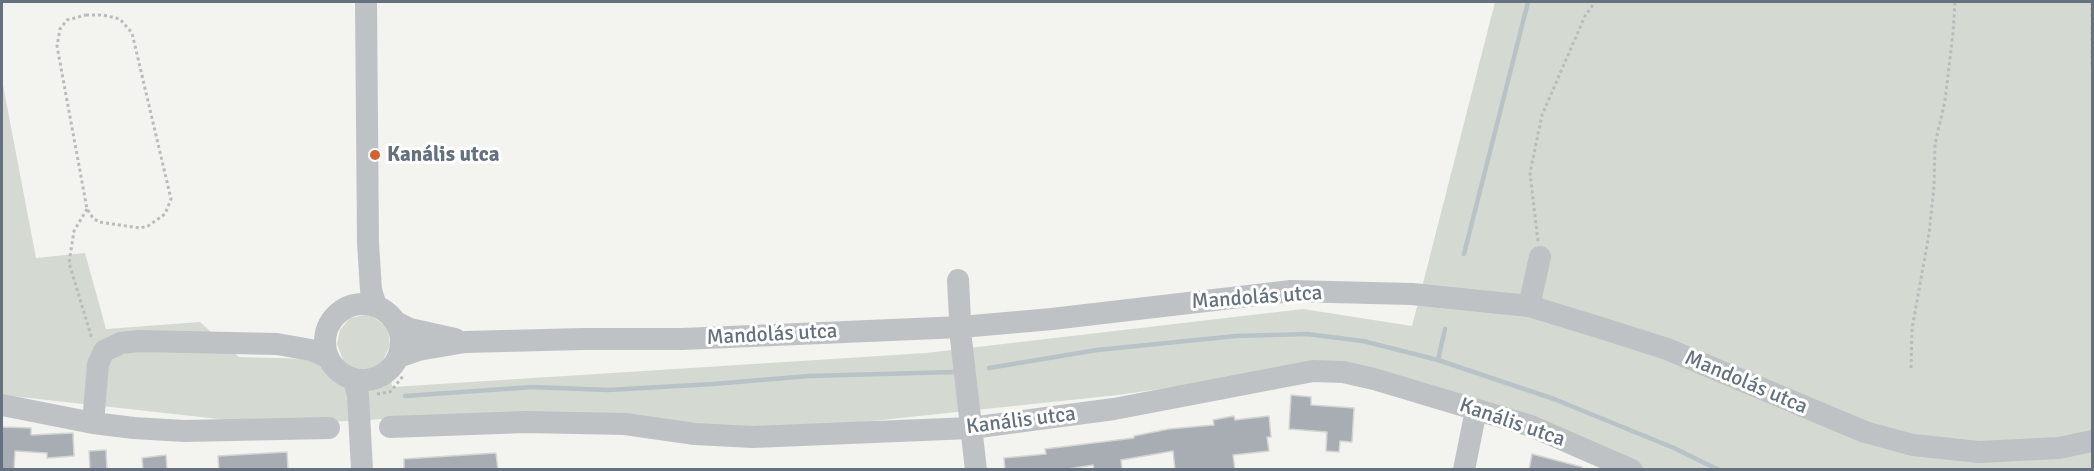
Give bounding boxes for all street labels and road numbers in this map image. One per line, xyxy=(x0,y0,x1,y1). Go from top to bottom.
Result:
street label: Mandolás utca xyxy=(1191,281,1323,315)
street label: Mandolás utca xyxy=(706,319,838,351)
street label: Mandolás utca xyxy=(1681,346,1811,420)
street label: Kanális utca xyxy=(1456,393,1568,453)
street label: Kanális utca xyxy=(965,402,1077,440)

